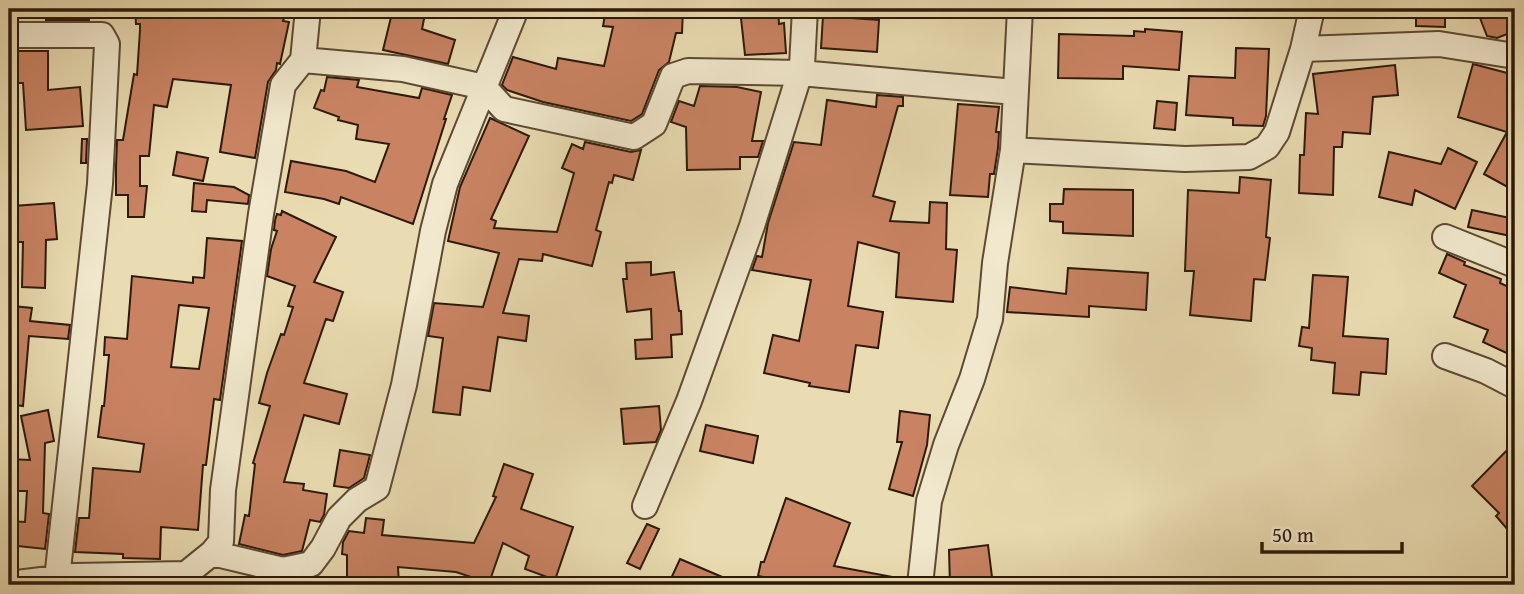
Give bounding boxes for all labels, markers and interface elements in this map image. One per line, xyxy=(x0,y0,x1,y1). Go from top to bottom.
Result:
scale bar xyxy=(1262,510,1402,554)
text: 50 m xyxy=(1272,519,1314,550)

